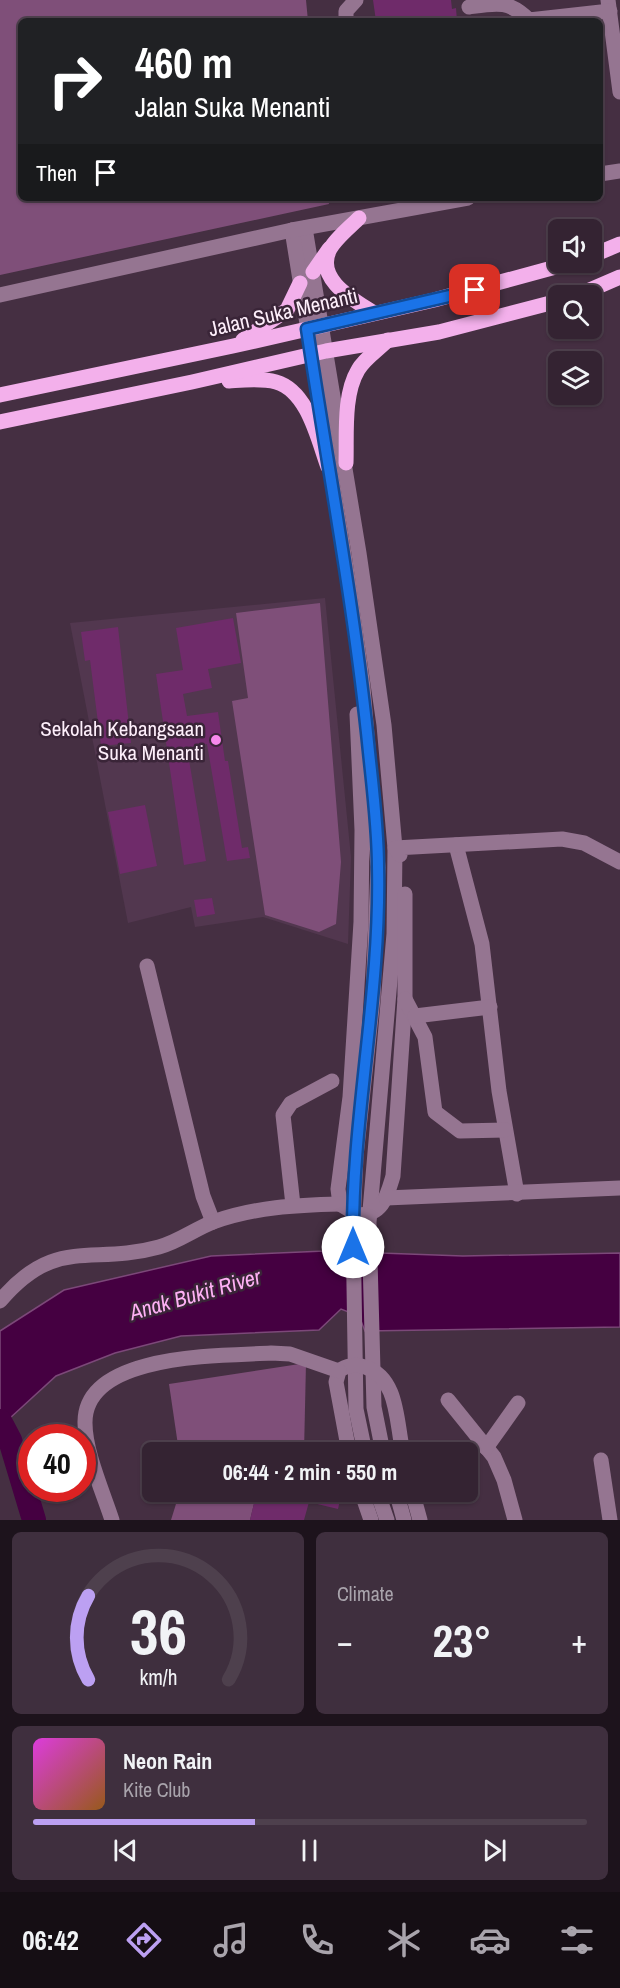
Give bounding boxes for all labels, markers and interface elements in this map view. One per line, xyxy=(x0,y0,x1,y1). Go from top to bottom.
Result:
text: 460 m xyxy=(135,35,233,91)
icon: right xyxy=(36,42,114,120)
text: Jalan Suka Menanti xyxy=(135,89,331,125)
icon: arrive xyxy=(89,156,122,189)
text: Then xyxy=(36,158,77,188)
map controls xyxy=(548,219,602,405)
button: sound xyxy=(548,219,602,273)
pin xyxy=(449,264,500,315)
icon: arrive xyxy=(458,273,491,306)
street label: Jalan Suka Menanti xyxy=(206,281,360,343)
button: search xyxy=(548,285,602,339)
button: layers xyxy=(548,351,602,405)
place label: Sekolah Kebangsaan Suka Menanti xyxy=(40,714,204,767)
marker: Sekolah Kebangsaan Suka Menanti xyxy=(209,733,223,747)
position arrow xyxy=(321,1215,385,1279)
water label: Anak Bukit River xyxy=(125,1261,265,1327)
speed limit sign: 40 xyxy=(18,1424,96,1502)
text: 06:44 · 2 min · 550 m xyxy=(223,1457,397,1487)
text: Climate xyxy=(337,1580,394,1607)
text: 36 xyxy=(130,1589,186,1673)
text: 23° xyxy=(432,1610,492,1671)
text: − xyxy=(337,1619,353,1663)
text: + xyxy=(571,1619,587,1663)
text: km/h xyxy=(139,1663,177,1692)
text: Neon Rain xyxy=(123,1746,212,1776)
text: Kite Club xyxy=(123,1776,190,1803)
icon: previous xyxy=(109,1834,142,1867)
icon: pause xyxy=(293,1834,326,1867)
icon: next xyxy=(478,1834,511,1867)
icon: directions xyxy=(123,1919,165,1961)
icon: music xyxy=(210,1919,252,1961)
icon: phone xyxy=(296,1919,338,1961)
icon: climate xyxy=(383,1919,425,1961)
icon: car xyxy=(469,1919,511,1961)
icon: filters xyxy=(556,1919,598,1961)
text: 06:42 xyxy=(22,1922,79,1958)

